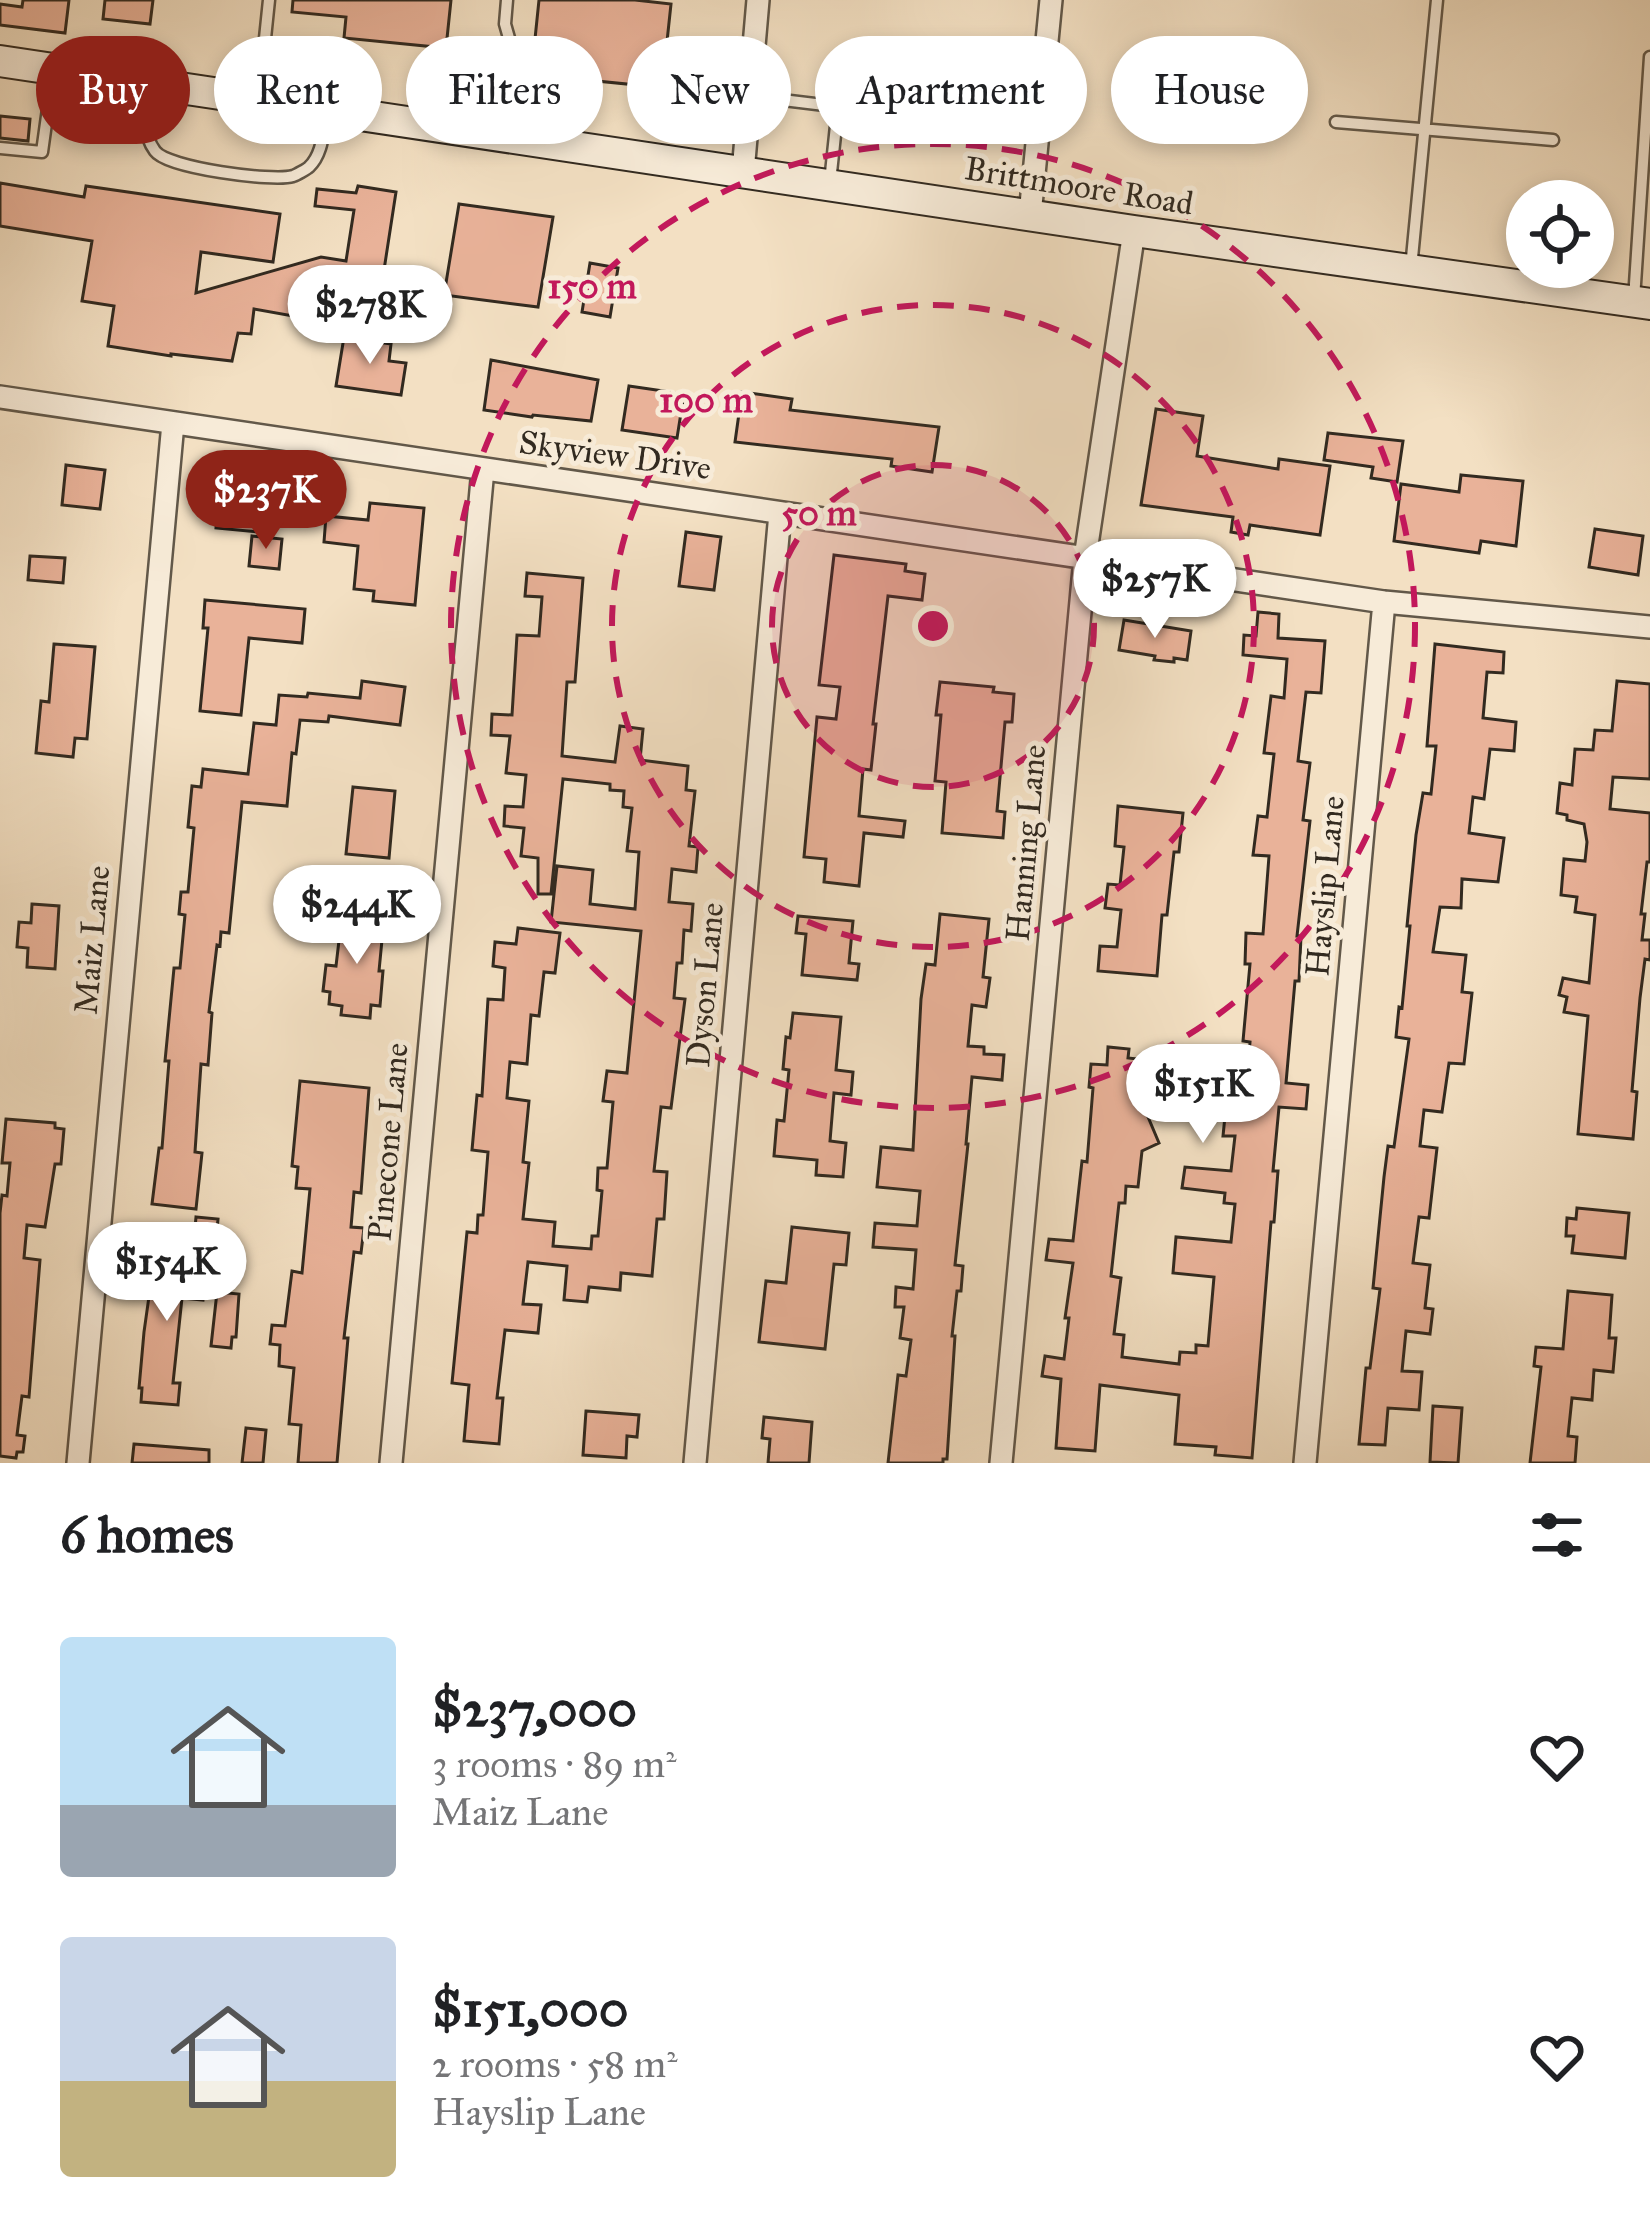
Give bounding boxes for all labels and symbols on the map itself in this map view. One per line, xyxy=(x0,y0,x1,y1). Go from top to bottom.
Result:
street label: Brittmoore Road xyxy=(962,148,1197,224)
text: 150 m xyxy=(547,264,638,308)
pin: $278K xyxy=(286,265,454,367)
text: 100 m xyxy=(659,378,754,422)
street label: Skyview Drive xyxy=(516,422,714,488)
pin: $237K xyxy=(182,450,350,552)
text: 50 m xyxy=(781,491,858,535)
pin: $257K xyxy=(1071,539,1239,641)
centre of rings xyxy=(912,605,954,647)
street label: Hanning Lane xyxy=(997,743,1055,943)
street label: Hayslip Lane xyxy=(1297,794,1353,978)
street label: Maiz Lane xyxy=(66,864,118,1016)
pin: $244K xyxy=(273,865,441,967)
street label: Dyson Lane xyxy=(678,901,732,1069)
street label: Pinecone Lane xyxy=(359,1041,417,1243)
pin: $151K xyxy=(1119,1044,1287,1146)
pin: $154K xyxy=(83,1222,251,1324)

